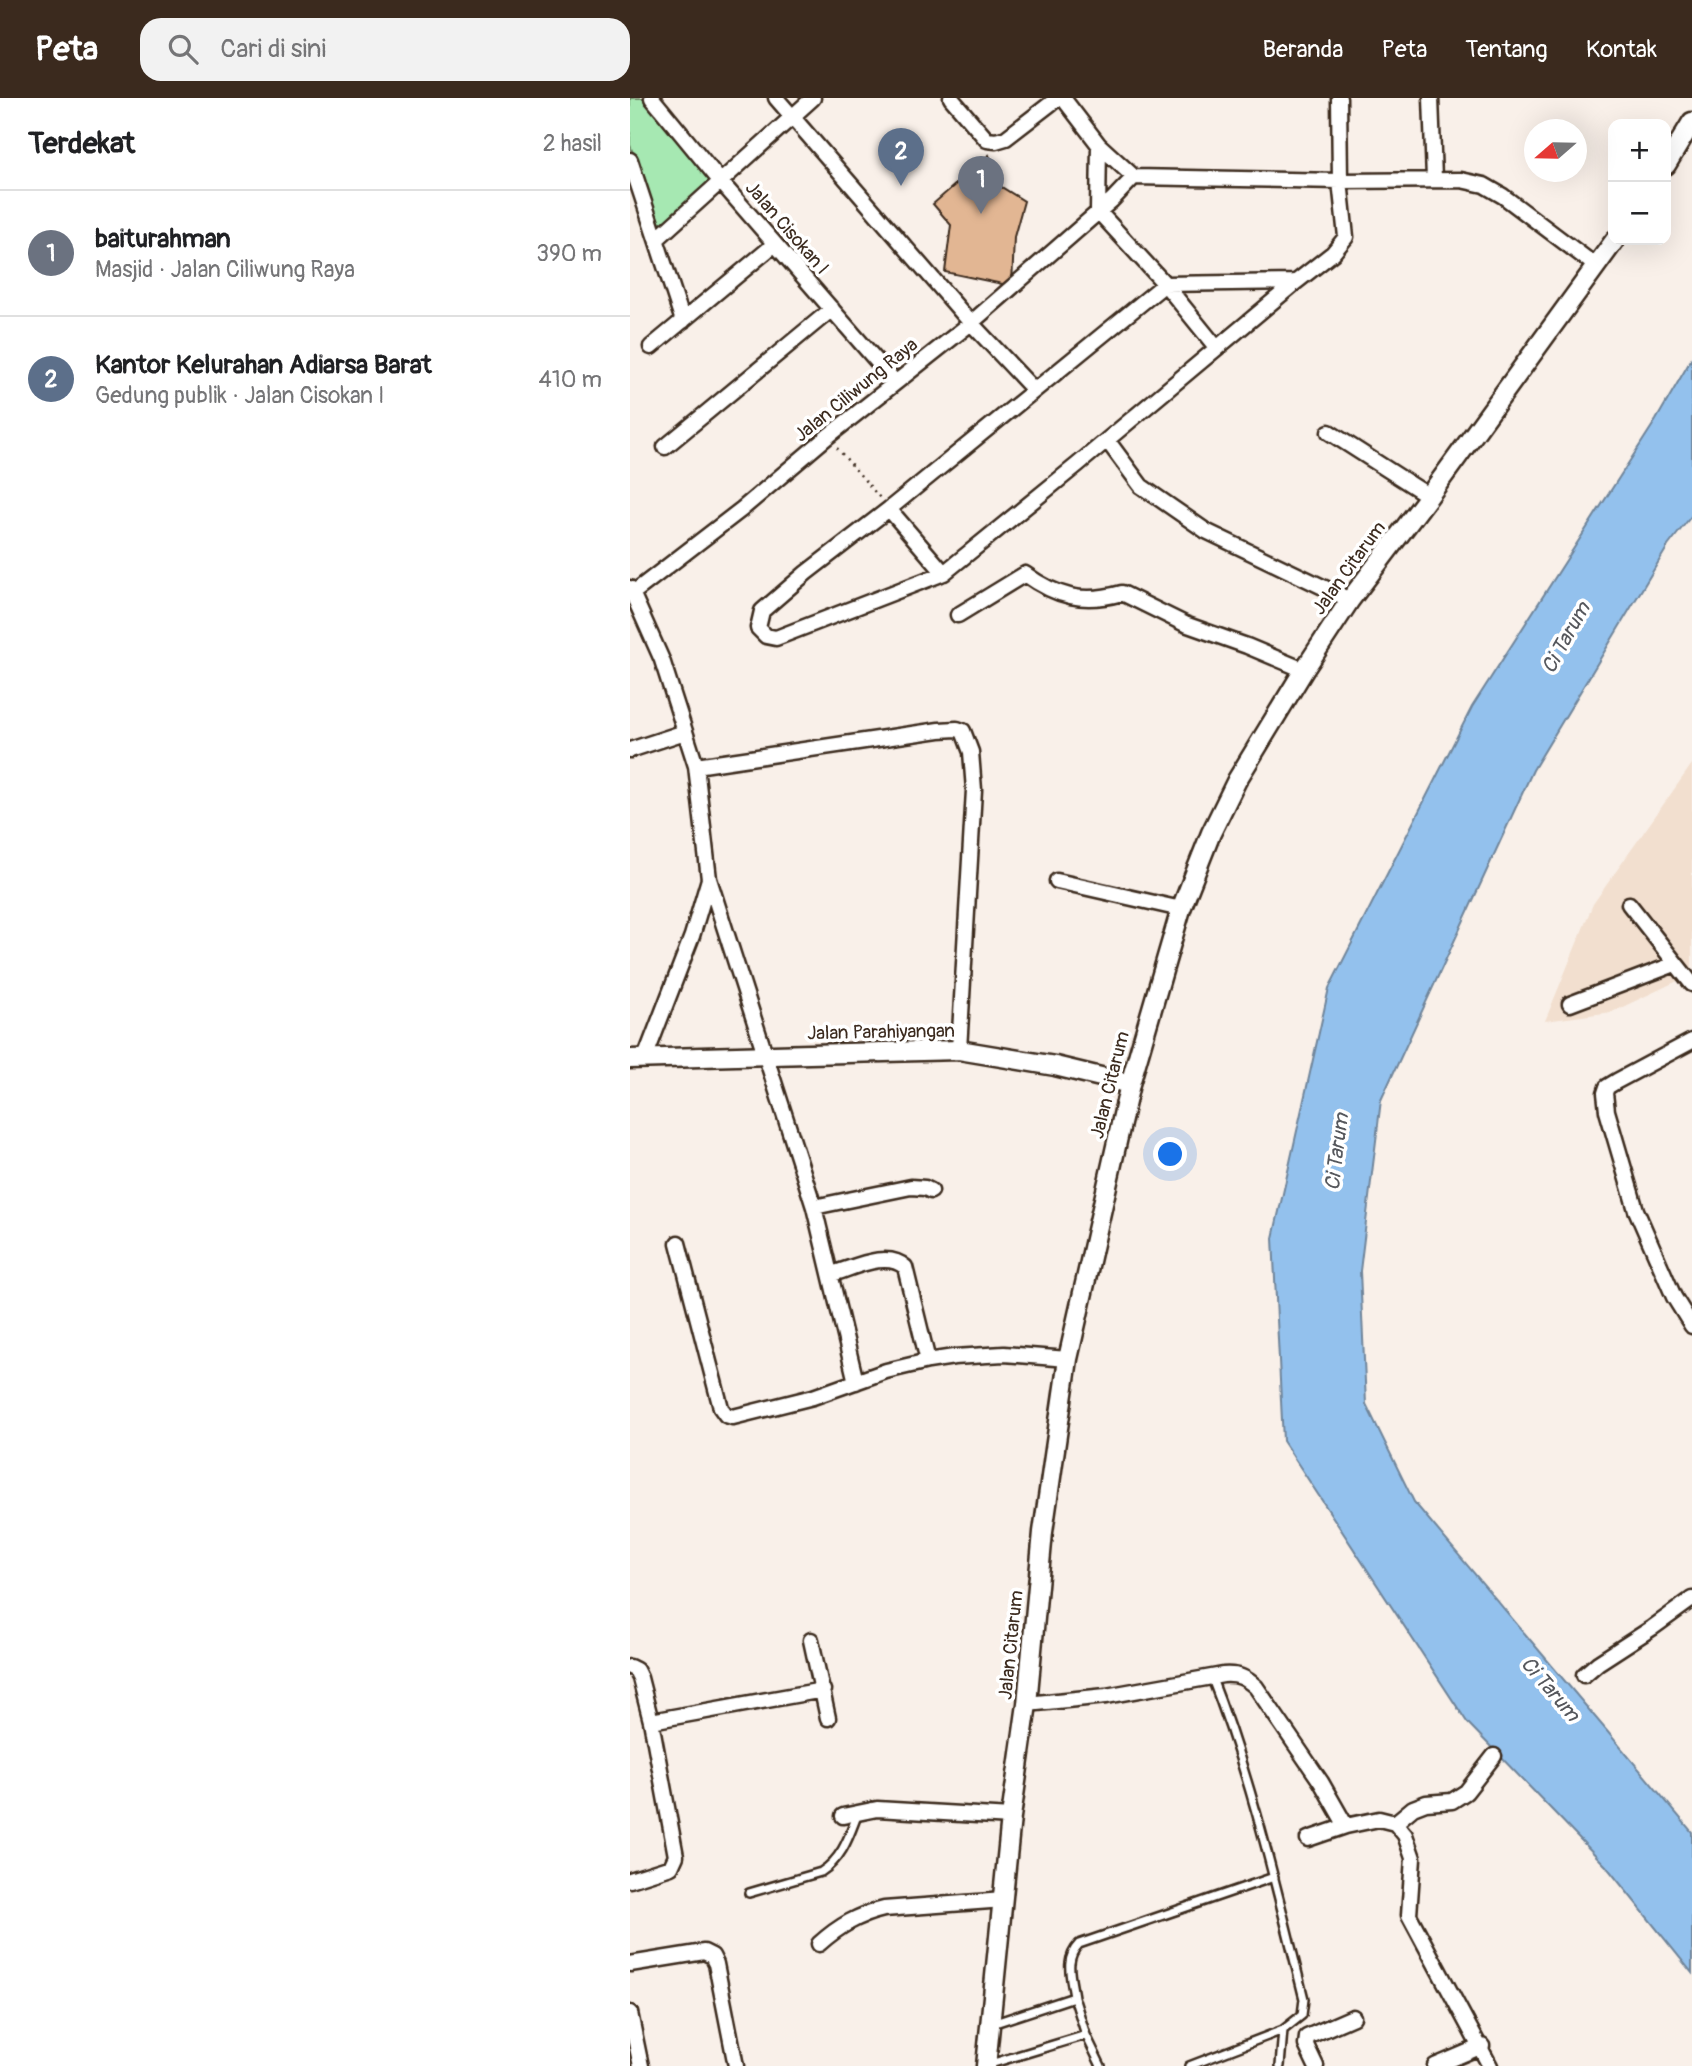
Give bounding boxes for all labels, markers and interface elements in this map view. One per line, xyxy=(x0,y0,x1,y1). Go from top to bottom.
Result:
search box xyxy=(140,18,630,81)
text: Peta xyxy=(35,29,98,70)
icon: search xyxy=(164,30,202,68)
text: Cari di sini xyxy=(220,33,326,65)
text: Beranda xyxy=(1262,35,1343,64)
text: Peta xyxy=(1381,35,1427,64)
text: Tentang xyxy=(1465,35,1548,64)
text: Kontak xyxy=(1586,35,1657,64)
north arrow xyxy=(1524,119,1587,182)
map controls xyxy=(1608,119,1671,245)
button: + xyxy=(1608,119,1671,182)
text: Terdekat xyxy=(28,125,135,162)
pin: 2 xyxy=(878,128,924,186)
text: 2 hasil xyxy=(543,129,602,158)
pin: 1 xyxy=(958,156,1004,214)
street label: Jalan Cisokan I xyxy=(740,176,834,280)
button: − xyxy=(1608,182,1671,245)
text: baiturahman xyxy=(95,223,231,255)
text: 1 xyxy=(47,239,56,268)
text: 390 m xyxy=(536,239,602,268)
text: Masjid · Jalan Ciliwung Raya xyxy=(95,255,355,284)
street label: Jalan Ciliwung Raya xyxy=(789,333,923,447)
text: Kantor Kelurahan Adiarsa Barat xyxy=(95,349,432,381)
text: 2 xyxy=(45,365,57,394)
text: 410 m xyxy=(539,365,602,394)
text: Gedung publik · Jalan Cisokan I xyxy=(95,381,385,410)
street label: Jalan Citarum xyxy=(1307,516,1391,619)
water label: Ci Tarum xyxy=(1535,596,1597,678)
street label: Jalan Parahiyangan xyxy=(807,1019,955,1045)
street label: Jalan Citarum xyxy=(1085,1029,1135,1141)
water label: Ci Tarum xyxy=(1319,1111,1355,1192)
your location xyxy=(1153,1137,1187,1171)
street label: Jalan Citarum xyxy=(993,1589,1029,1701)
water label: Ci Tarum xyxy=(1514,1651,1586,1728)

